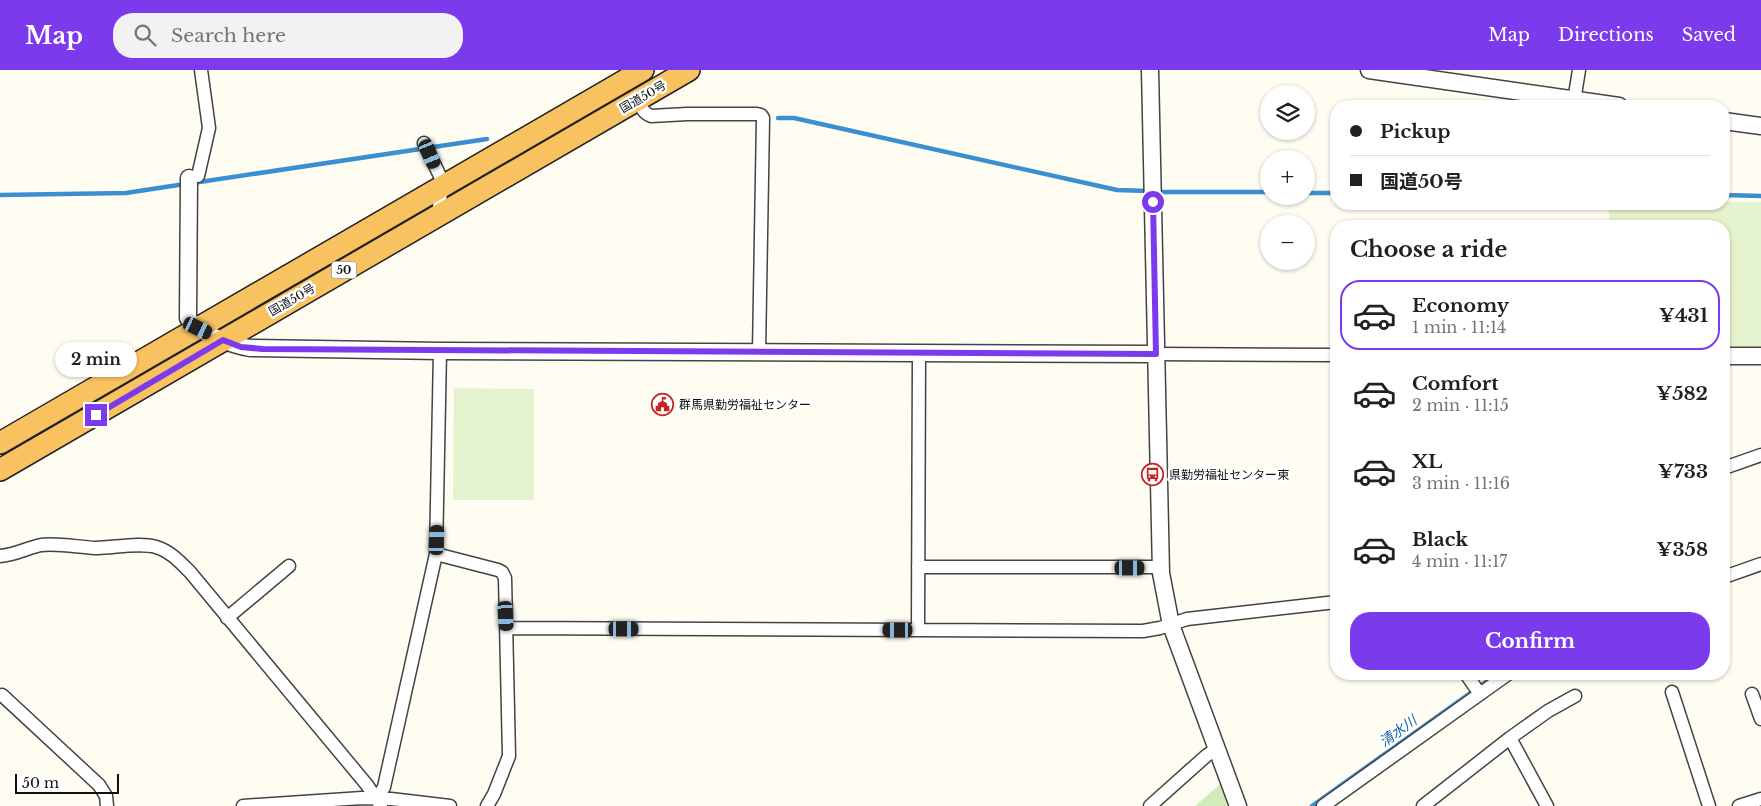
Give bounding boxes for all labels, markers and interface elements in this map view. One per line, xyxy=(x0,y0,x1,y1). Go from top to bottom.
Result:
search box xyxy=(113,13,463,58)
text: Map xyxy=(25,21,83,50)
icon: search xyxy=(131,21,159,49)
text: Search here xyxy=(171,24,286,47)
text: Map xyxy=(1488,24,1530,46)
text: Directions xyxy=(1558,24,1654,46)
text: Saved xyxy=(1682,24,1736,46)
street label: 国道50号 xyxy=(617,77,669,116)
map controls xyxy=(1260,85,1315,270)
button: layers xyxy=(1260,85,1315,140)
text: Pickup xyxy=(1380,120,1451,143)
car xyxy=(417,137,442,171)
button: + xyxy=(1260,150,1315,205)
text: 国道50号 xyxy=(1380,170,1463,193)
route start xyxy=(1142,191,1164,213)
button: − xyxy=(1260,215,1315,270)
text: Choose a ride xyxy=(1350,236,1507,263)
road number: 50 xyxy=(332,262,356,278)
street label: 国道50号 xyxy=(266,280,318,319)
icon: car xyxy=(1352,293,1397,338)
text: Economy xyxy=(1412,294,1509,317)
text: ¥431 xyxy=(1659,304,1708,327)
car xyxy=(181,315,214,341)
text: 1 min · 11:14 xyxy=(1412,317,1506,337)
callout: 2 min xyxy=(55,342,137,378)
text: 2 min xyxy=(71,349,121,369)
icon: car xyxy=(1352,371,1397,416)
text: Comfort xyxy=(1412,372,1499,395)
text: ¥582 xyxy=(1656,382,1708,405)
public building icon: 群馬県勤労福祉センター xyxy=(651,393,675,417)
text: 2 min · 11:15 xyxy=(1412,395,1509,415)
place label: 群馬県勤労福祉センター xyxy=(679,397,811,412)
route end xyxy=(85,404,107,426)
icon: car xyxy=(1352,449,1397,494)
text: XL xyxy=(1412,450,1442,473)
text: ¥733 xyxy=(1658,460,1708,483)
bus stop icon: 県勤労福祉センター東 xyxy=(1141,463,1165,487)
place label: 県勤労福祉センター東 xyxy=(1169,467,1289,482)
text: 3 min · 11:16 xyxy=(1412,473,1510,493)
car xyxy=(428,525,445,555)
icon: car xyxy=(1352,527,1397,572)
text: Black xyxy=(1412,528,1468,551)
text: ¥358 xyxy=(1656,538,1708,561)
text: 4 min · 11:17 xyxy=(1412,551,1507,571)
car xyxy=(1115,561,1145,576)
car xyxy=(497,601,514,631)
button: Confirm xyxy=(1350,612,1710,670)
car xyxy=(609,622,639,637)
car xyxy=(883,623,913,638)
water label: 清水川 xyxy=(1376,710,1422,751)
scale bar xyxy=(15,771,119,794)
text: 50 m xyxy=(22,774,59,792)

